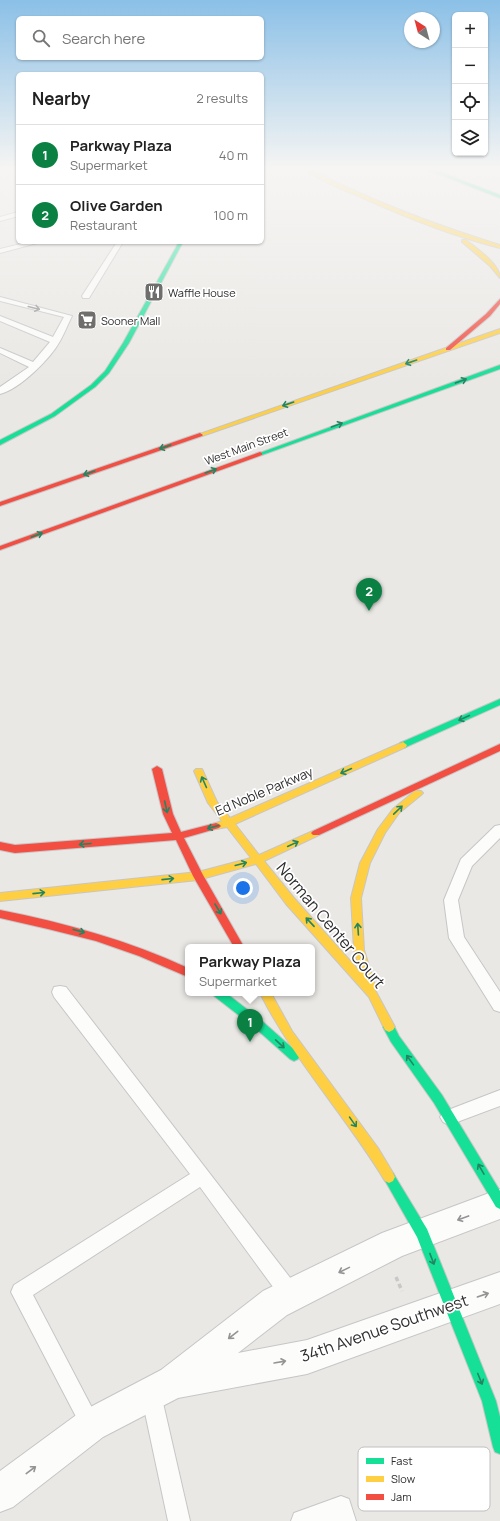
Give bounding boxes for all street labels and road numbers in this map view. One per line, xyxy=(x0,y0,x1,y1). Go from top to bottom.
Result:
street label: West Main Street xyxy=(202,424,290,468)
street label: Ed Noble Parkway xyxy=(212,762,316,820)
street label: Norman Center Court xyxy=(272,857,390,993)
street label: 34th Avenue Southwest xyxy=(297,1289,471,1367)

